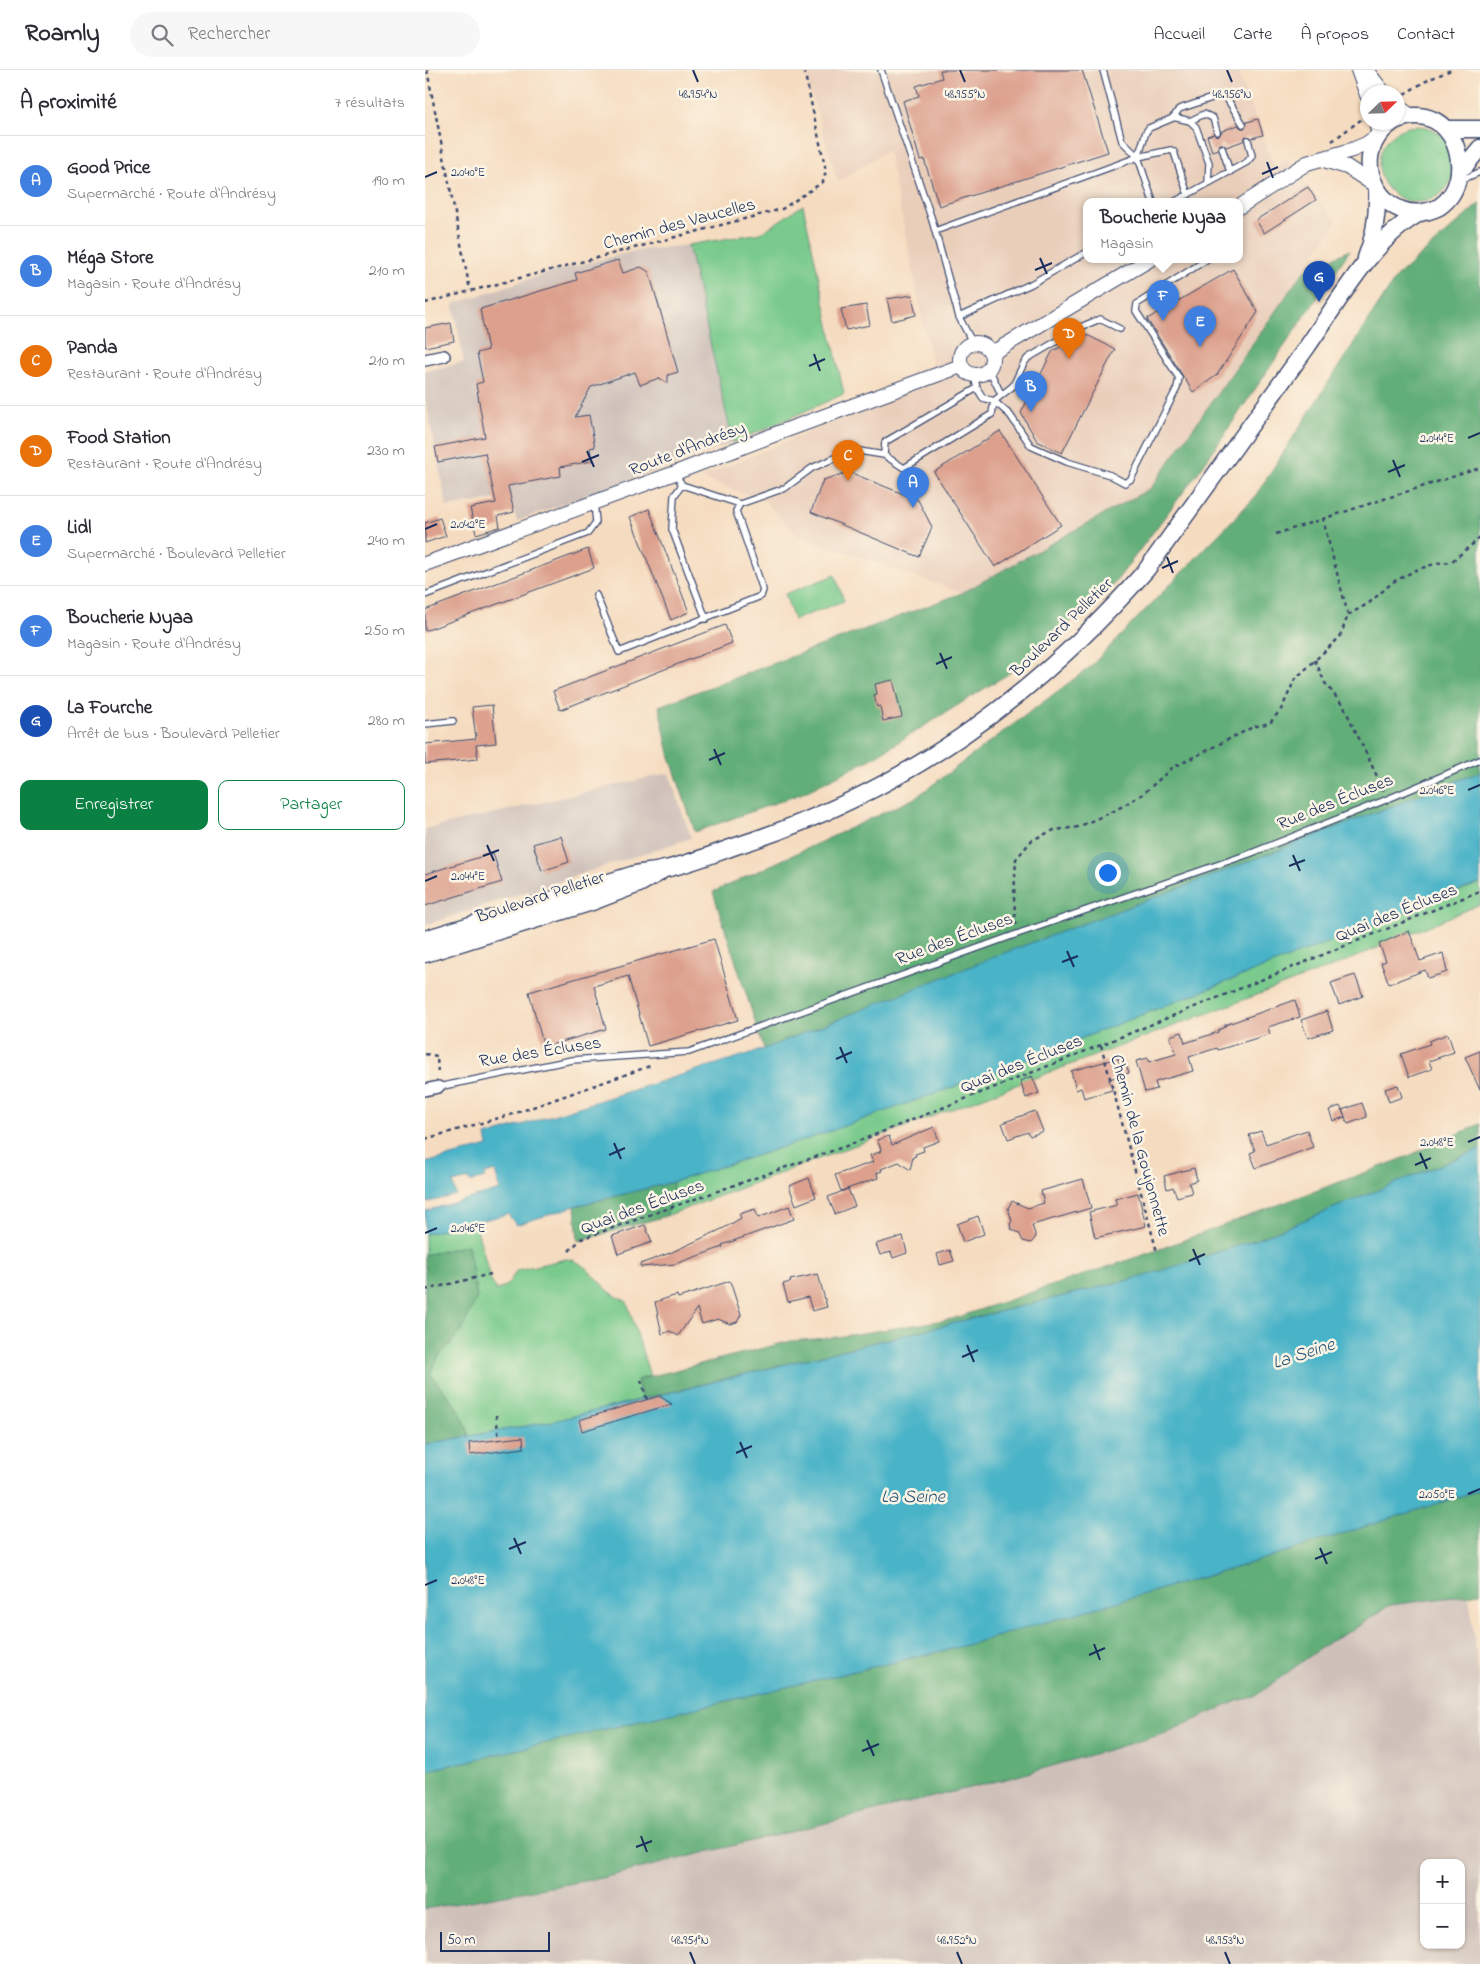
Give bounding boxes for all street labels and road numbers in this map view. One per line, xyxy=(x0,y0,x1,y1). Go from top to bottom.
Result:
street label: Chemin des Vaucelles xyxy=(600,192,759,258)
street label: Route d'Andrésy xyxy=(626,416,750,484)
street label: Boulevard Pelletier xyxy=(1004,572,1120,685)
street label: Rue des Écluses xyxy=(1274,768,1398,838)
street label: Boulevard Pelletier xyxy=(472,865,609,931)
street label: Quai des Écluses xyxy=(1332,878,1462,950)
street label: Rue des Écluses xyxy=(892,907,1017,973)
street label: Quai des Écluses xyxy=(957,1029,1087,1101)
street label: Rue des Écluses xyxy=(477,1031,603,1075)
street label: Chemin de la Goujonnette xyxy=(1102,1052,1176,1240)
street label: Quai des Écluses xyxy=(577,1173,708,1242)

